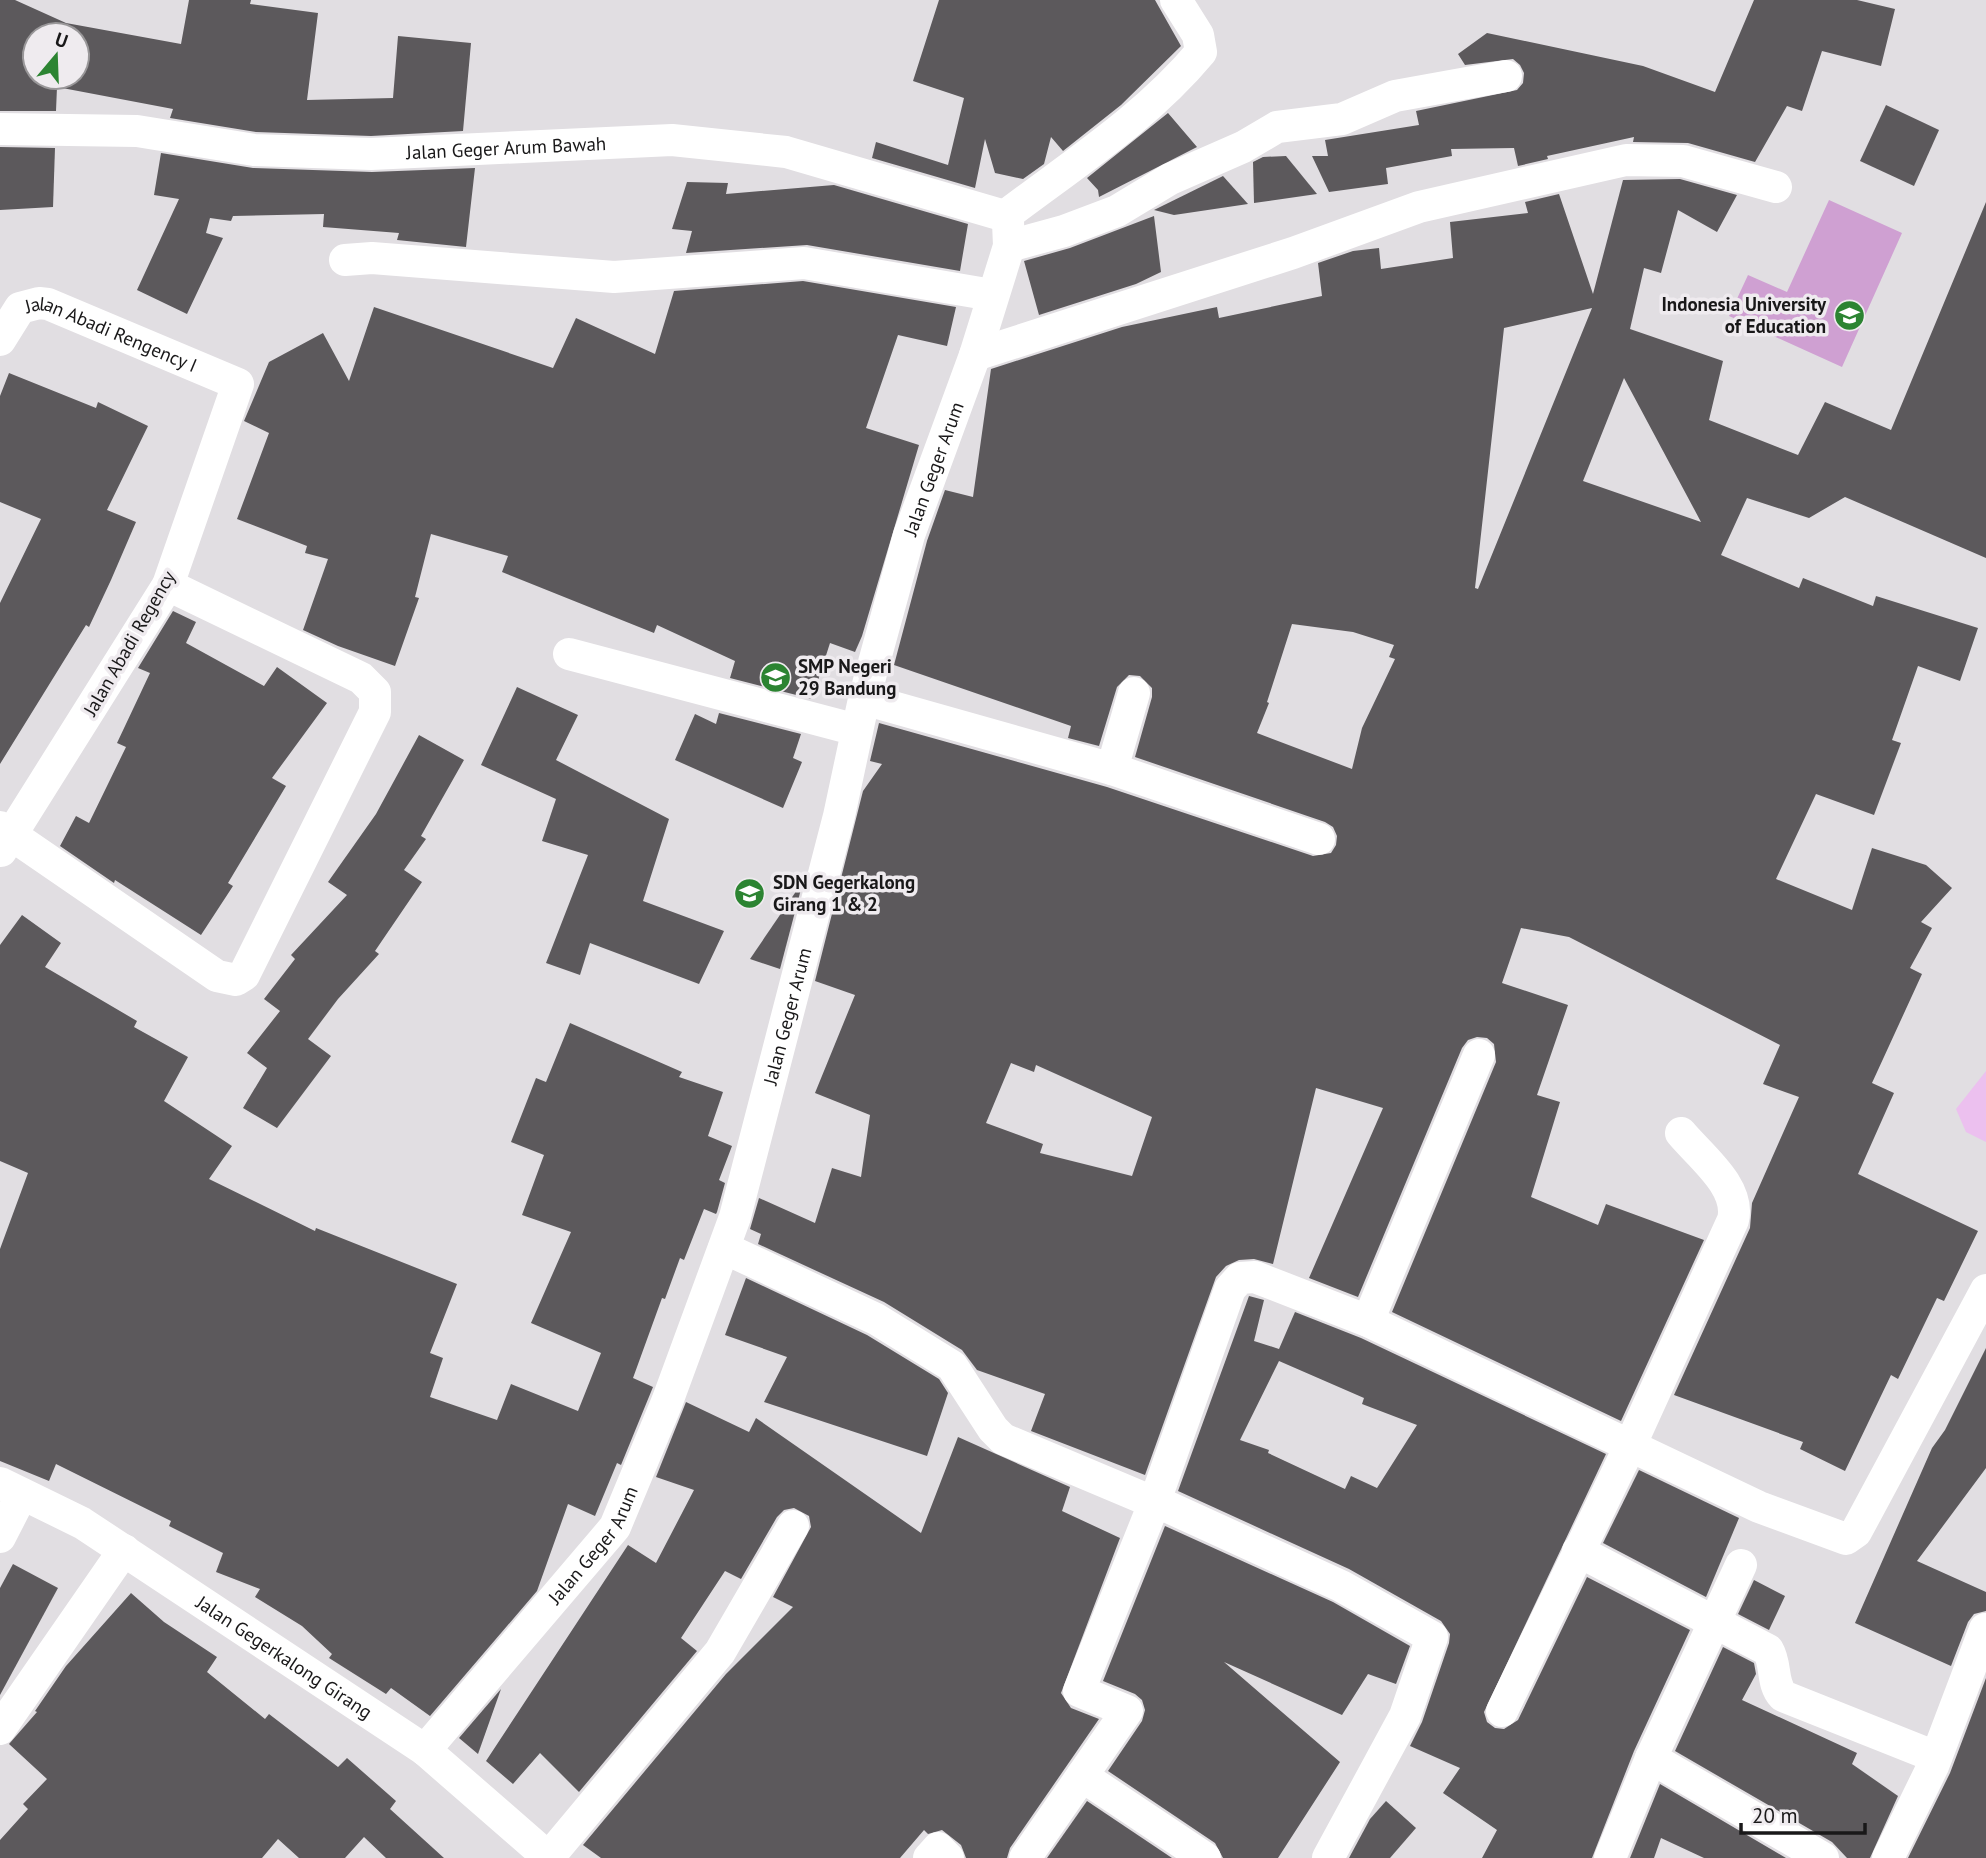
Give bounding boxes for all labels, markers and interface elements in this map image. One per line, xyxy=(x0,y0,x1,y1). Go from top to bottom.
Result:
north arrow xyxy=(21,21,91,91)
text: U xyxy=(52,27,71,53)
street label: Jalan Geger Arum Bawah xyxy=(405,131,607,164)
street label: Jalan Abadi Rengency I xyxy=(21,291,201,377)
place label: Indonesia University of Education xyxy=(1661,292,1827,338)
school or university icon: Indonesia University of Education xyxy=(1832,298,1866,332)
street label: Jalan Geger Arum xyxy=(897,399,969,540)
street label: Jalan Abadi Regency xyxy=(77,566,180,721)
place label: SMP Negeri 29 Bandung xyxy=(798,654,896,700)
school or university icon: SMP Negeri 29 Bandung xyxy=(758,660,792,694)
place label: SDN Gegerkalong Girang 1 & 2 xyxy=(773,870,915,916)
school or university icon: SDN Gegerkalong Girang 1 & 2 xyxy=(733,876,767,910)
street label: Jalan Geger Arum xyxy=(758,945,816,1088)
street label: Jalan Geger Arum xyxy=(542,1482,643,1610)
street label: Jalan Gegerkalong Girang xyxy=(191,1590,377,1724)
scale bar xyxy=(1741,1792,1865,1836)
text: 20 m xyxy=(1752,1802,1798,1829)

